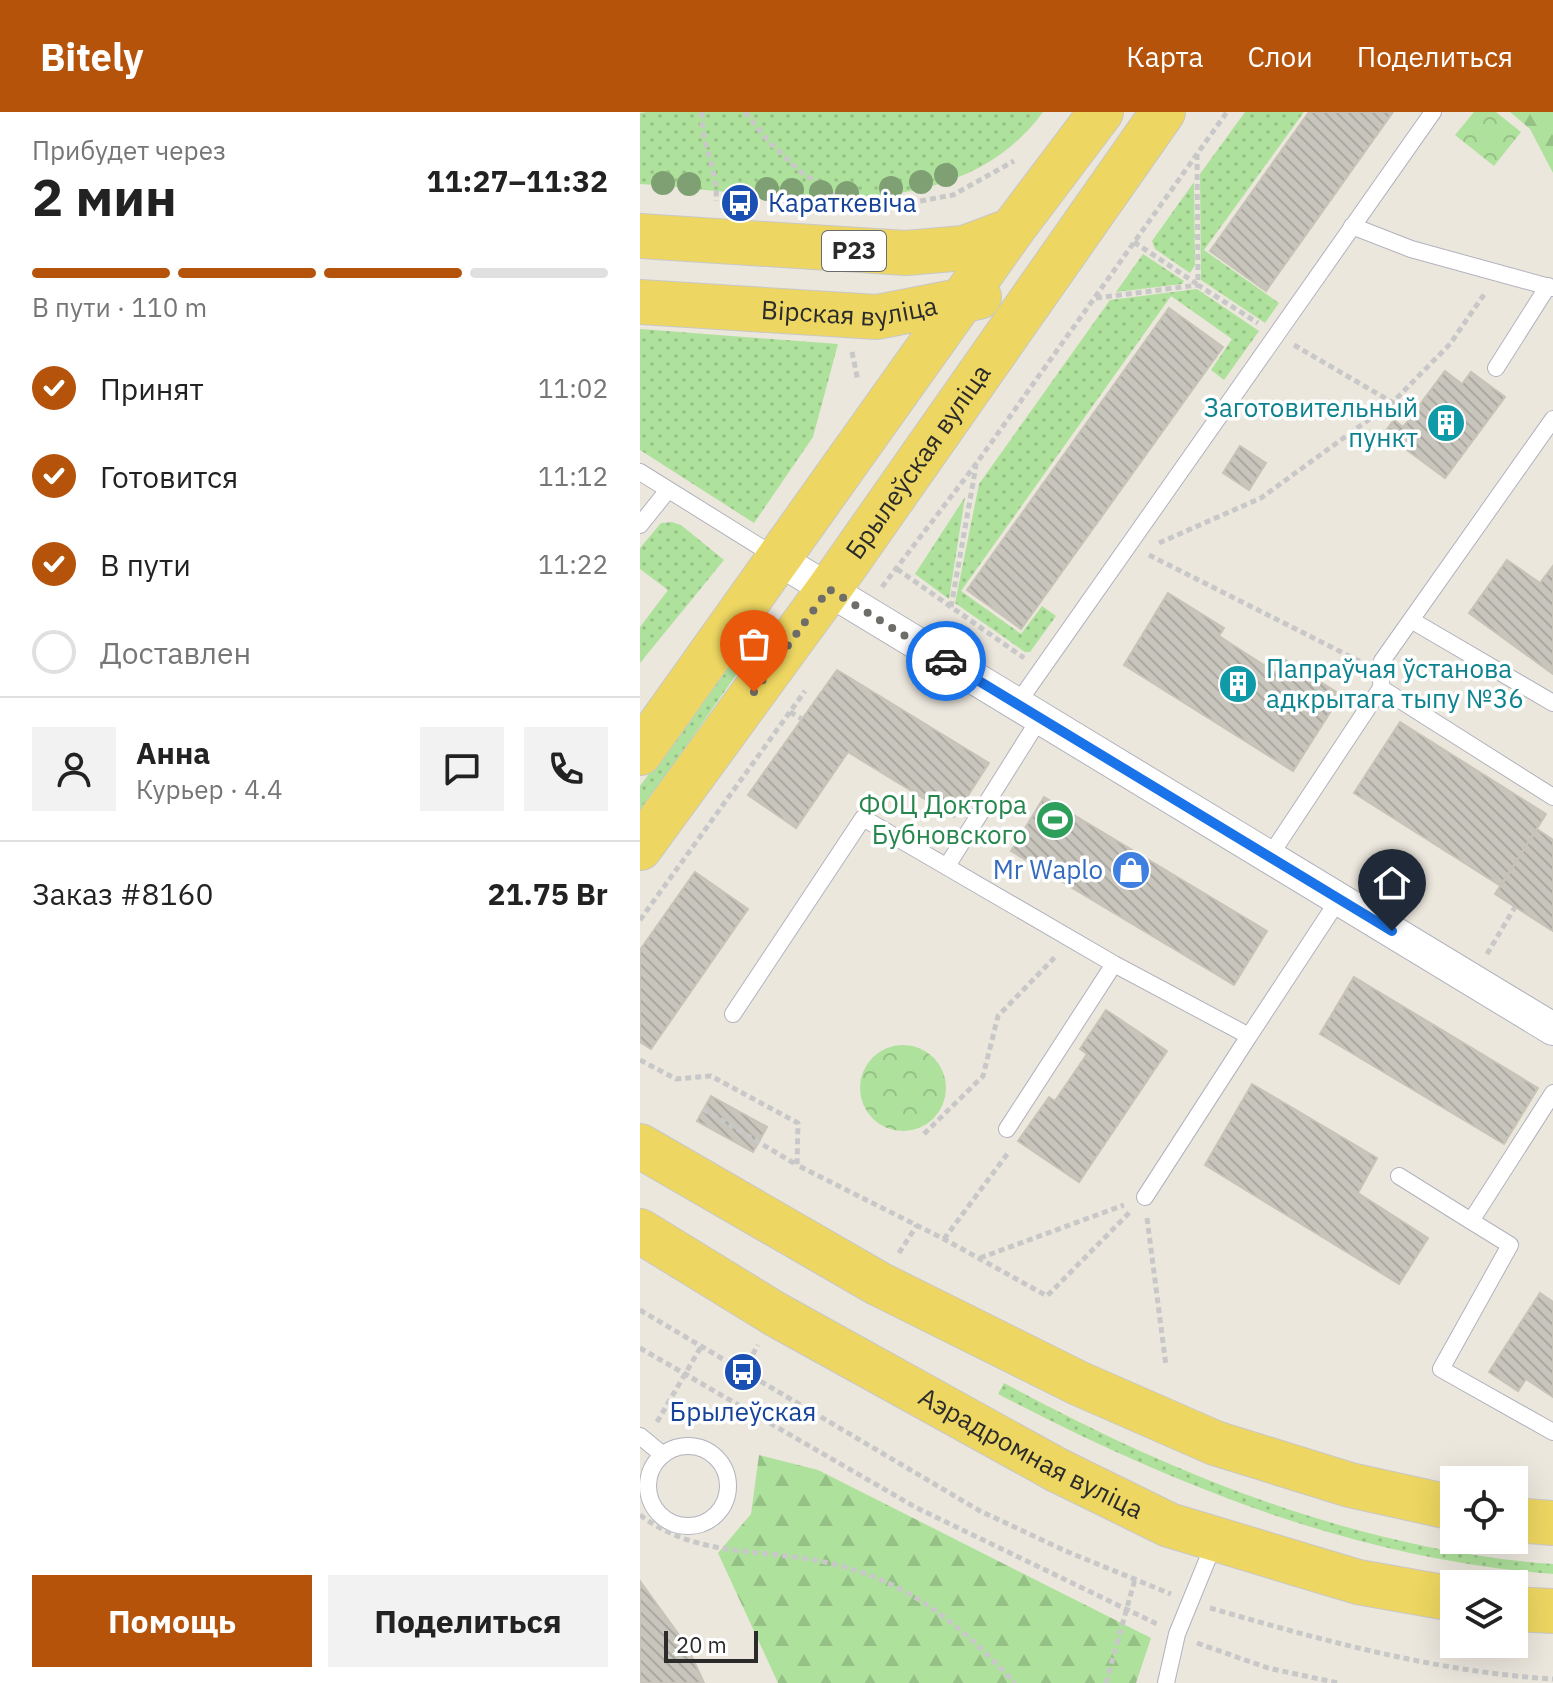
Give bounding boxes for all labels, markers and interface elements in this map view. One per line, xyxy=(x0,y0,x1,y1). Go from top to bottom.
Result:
text: Bitely xyxy=(40,32,144,81)
text: Карта xyxy=(1126,38,1203,75)
text: Слои xyxy=(1247,38,1313,75)
text: Поделиться xyxy=(1357,38,1513,75)
text: Прибудет через xyxy=(32,133,226,167)
text: 11:27–11:32 xyxy=(427,161,608,200)
text: 2 мин xyxy=(32,163,177,230)
bus stop icon: Караткевіча xyxy=(719,182,761,224)
place label: Караткевіча xyxy=(768,185,917,219)
road number: Р23 xyxy=(822,231,886,271)
street label: Вірская вуліца xyxy=(760,288,940,333)
text: В пути · 110 m xyxy=(32,290,207,324)
street label: Брылеўская вуліца xyxy=(837,357,997,565)
icon: check xyxy=(32,366,76,410)
text: Принят xyxy=(100,369,204,408)
text: 11:02 xyxy=(538,371,608,405)
place label: Заготовительный пункт xyxy=(1204,390,1418,454)
building icon: Заготовительный пункт xyxy=(1425,402,1467,444)
icon: check xyxy=(32,454,76,498)
text: Готовится xyxy=(100,457,238,496)
text: 11:12 xyxy=(538,459,608,493)
icon: check xyxy=(32,542,76,586)
text: В пути xyxy=(100,545,191,584)
text: 11:22 xyxy=(538,547,608,581)
pin xyxy=(720,610,788,692)
courier xyxy=(906,621,986,701)
icon: bag xyxy=(732,622,776,666)
text: Доставлен xyxy=(100,633,251,672)
icon: car xyxy=(924,639,968,683)
place label: Папраўчая ўстанова адкрытага тыпу №36 xyxy=(1266,651,1524,715)
building icon: Папраўчая ўстанова адкрытага тыпу №36 xyxy=(1217,663,1259,705)
button: person xyxy=(32,727,116,811)
button: chat xyxy=(420,727,504,811)
button: phone xyxy=(524,727,608,811)
text: Анна xyxy=(136,733,210,772)
text: Курьер · 4.4 xyxy=(136,772,283,806)
place label: ФОЦ Доктора Бубновского xyxy=(858,787,1027,851)
sports icon: ФОЦ Доктора Бубновского xyxy=(1034,799,1076,841)
shop icon: Mr Waplo xyxy=(1110,849,1152,891)
pin xyxy=(1358,849,1426,931)
place label: Mr Waplo xyxy=(993,852,1103,886)
icon: home xyxy=(1370,861,1414,905)
text: Заказ #8160 xyxy=(32,874,214,913)
text: 21.75 Br xyxy=(487,874,608,913)
bus stop icon: Брылеўская xyxy=(722,1351,764,1393)
street label: Аэрадромная вуліца xyxy=(913,1379,1149,1526)
place label: Брылеўская xyxy=(670,1394,816,1428)
map controls xyxy=(1440,1466,1528,1658)
button: locate xyxy=(1440,1466,1528,1554)
button: layers xyxy=(1440,1570,1528,1658)
button: Помощь xyxy=(32,1575,312,1667)
button: Поделиться xyxy=(328,1575,608,1667)
scale bar xyxy=(664,1627,758,1663)
text: 20 m xyxy=(676,1630,727,1659)

